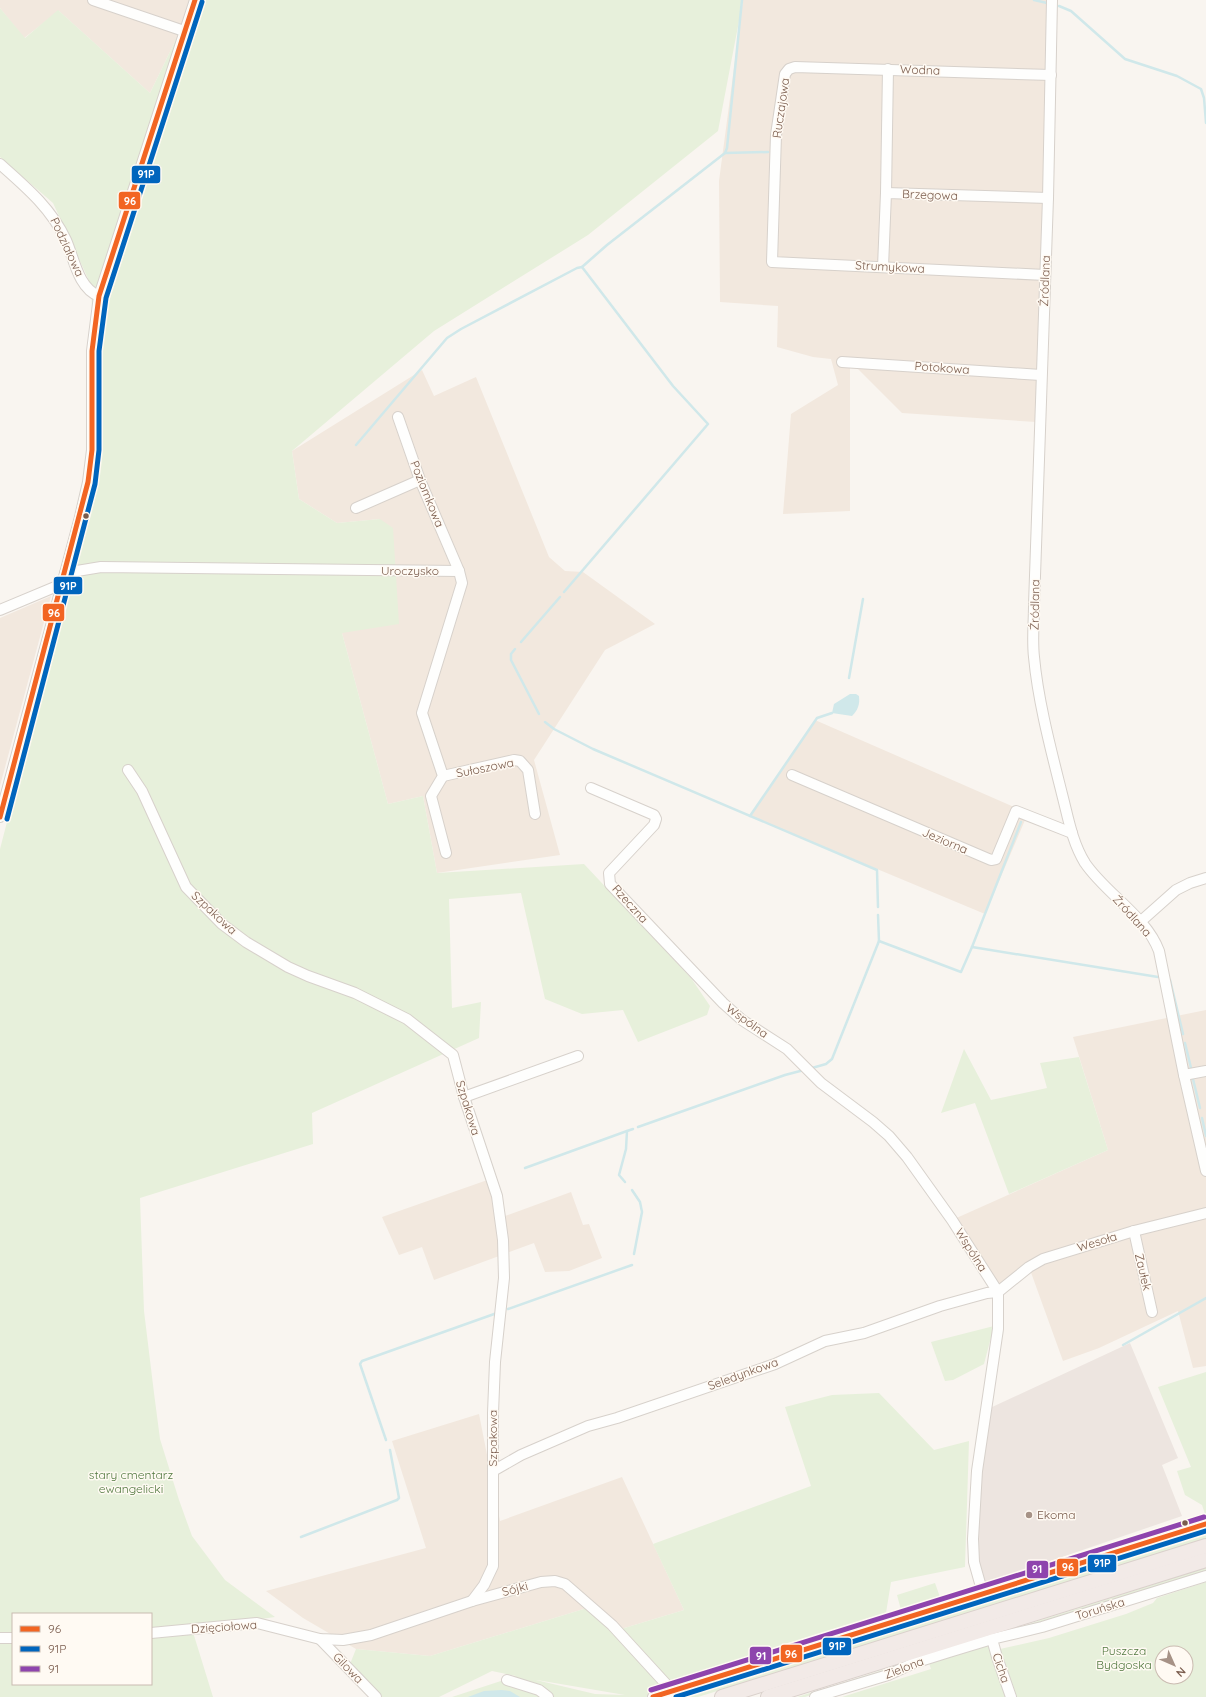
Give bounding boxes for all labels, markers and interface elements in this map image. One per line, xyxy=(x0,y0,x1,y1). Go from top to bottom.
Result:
street label: Wodna xyxy=(900,61,940,78)
street label: Ruczajowa xyxy=(769,77,792,139)
line badge: 91P xyxy=(131,165,161,184)
text: 91P xyxy=(137,167,155,181)
street label: Brzegowa xyxy=(902,186,958,203)
line badge: 96 xyxy=(118,191,141,210)
text: 96 xyxy=(124,194,136,208)
street label: Podziałowa xyxy=(47,215,88,279)
street label: Źródlana xyxy=(1036,255,1053,307)
street label: Strumykowa xyxy=(855,257,925,276)
street label: Potokowa xyxy=(914,358,970,377)
street label: Poziomkowa xyxy=(407,458,448,529)
unlabelled marker xyxy=(81,511,91,521)
street label: Uroczysko xyxy=(381,563,439,578)
line badge: 91P xyxy=(53,576,83,595)
text: 91P xyxy=(59,579,77,593)
street label: Źródlana xyxy=(1027,579,1042,631)
line badge: 96 xyxy=(42,603,65,622)
text: 96 xyxy=(48,606,60,620)
street label: Sułoszowa xyxy=(455,755,515,780)
street label: Jeziorna xyxy=(920,824,970,857)
street label: Rzeczna xyxy=(609,881,652,926)
street label: Szpakowa xyxy=(188,888,240,937)
street label: Źródlana xyxy=(1110,892,1155,940)
street label: Wspólna xyxy=(723,1000,771,1041)
street label: Szpakowa xyxy=(453,1079,484,1137)
street label: Wspólna xyxy=(952,1225,991,1274)
street label: Wesoła xyxy=(1075,1228,1119,1255)
street label: Zaułek xyxy=(1132,1252,1155,1292)
street label: Seledynkowa xyxy=(706,1354,780,1393)
street label: Szpakowa xyxy=(485,1410,500,1466)
park label: stary cmentarz ewangelicki xyxy=(89,1467,173,1496)
place label: Ekoma xyxy=(1037,1507,1075,1522)
marker: Ekoma xyxy=(1024,1510,1034,1520)
unlabelled marker xyxy=(1180,1518,1190,1528)
line badge: 91P xyxy=(1087,1554,1117,1573)
text: 91P xyxy=(1093,1556,1111,1570)
line badge: 96 xyxy=(1056,1558,1079,1577)
line badge: 91 xyxy=(1026,1560,1049,1579)
text: 96 xyxy=(1062,1560,1074,1574)
text: 91 xyxy=(1032,1562,1042,1576)
street label: Sójki xyxy=(500,1578,529,1599)
street label: Toruńska xyxy=(1073,1594,1126,1623)
legend xyxy=(12,1613,152,1685)
street label: Dzięciołowa xyxy=(190,1617,257,1636)
text: 96 xyxy=(48,1621,62,1636)
line badge: 91P xyxy=(822,1637,852,1656)
text: 91P xyxy=(828,1639,846,1653)
text: 91P xyxy=(48,1641,66,1656)
park label: Puszcza Bydgoska xyxy=(1096,1643,1152,1672)
line badge: 96 xyxy=(780,1644,803,1663)
north arrow xyxy=(1154,1645,1194,1685)
line badge: 91 xyxy=(749,1646,772,1665)
text: 96 xyxy=(785,1647,797,1661)
street label: Gilowa xyxy=(330,1649,367,1686)
text: 91 xyxy=(756,1649,766,1663)
street label: Cicha xyxy=(989,1651,1014,1685)
street label: Zielona xyxy=(882,1653,926,1682)
text: 91 xyxy=(48,1661,59,1676)
text: N xyxy=(1173,1664,1189,1680)

